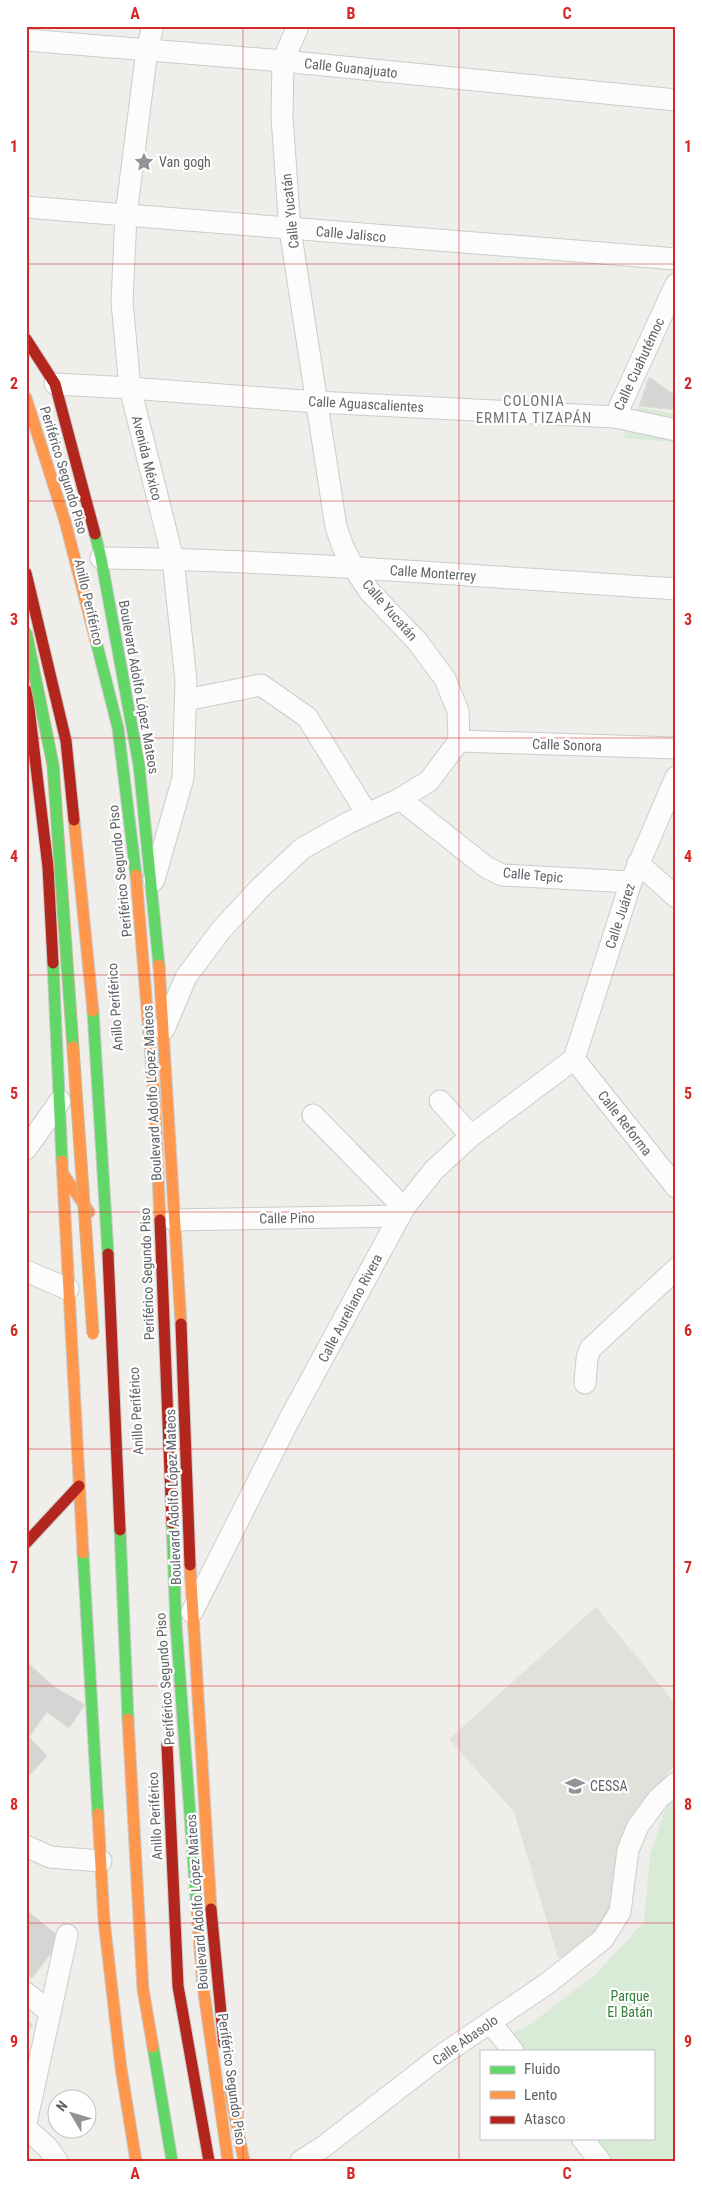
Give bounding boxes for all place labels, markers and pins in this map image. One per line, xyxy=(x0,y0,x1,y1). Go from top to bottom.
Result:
place icon: Van gogh xyxy=(133,151,155,173)
place label: Van gogh xyxy=(159,154,211,170)
school or university icon: CESSA xyxy=(564,1775,586,1797)
place label: CESSA xyxy=(590,1778,628,1794)

